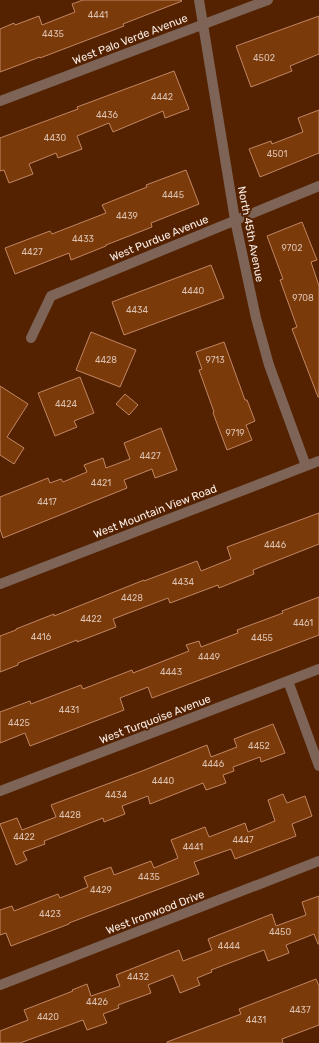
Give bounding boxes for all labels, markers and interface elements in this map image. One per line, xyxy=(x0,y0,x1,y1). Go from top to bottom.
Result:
house number: 4441 xyxy=(88,10,108,20)
street label: West Palo Verde Avenue xyxy=(71,11,190,67)
house number: 4435 xyxy=(42,29,64,39)
house number: 4502 xyxy=(253,53,275,63)
house number: 4442 xyxy=(151,92,173,102)
house number: 4436 xyxy=(96,110,119,120)
house number: 4430 xyxy=(44,133,66,143)
house number: 4501 xyxy=(267,149,287,159)
street label: North 45th Avenue xyxy=(235,185,266,283)
house number: 4445 xyxy=(162,190,184,200)
house number: 4439 xyxy=(116,211,138,221)
street label: West Purdue Avenue xyxy=(108,213,210,264)
house number: 4433 xyxy=(72,234,94,244)
house number: 9702 xyxy=(282,243,302,253)
house number: 4427 xyxy=(21,247,43,257)
house number: 4440 xyxy=(182,286,205,296)
house number: 9708 xyxy=(292,293,314,303)
house number: 4434 xyxy=(126,305,148,315)
house number: 4428 xyxy=(95,355,117,365)
house number: 9713 xyxy=(205,355,225,365)
house number: 4424 xyxy=(55,399,77,409)
house number: 9719 xyxy=(225,428,245,438)
house number: 4427 xyxy=(139,451,161,461)
house number: 4421 xyxy=(91,478,111,488)
street label: West Mountain View Road xyxy=(92,482,219,541)
house number: 4417 xyxy=(37,497,57,507)
house number: 4446 xyxy=(264,540,287,550)
house number: 4434 xyxy=(172,577,194,587)
house number: 4428 xyxy=(121,593,143,603)
house number: 4422 xyxy=(80,614,102,624)
house number: 4461 xyxy=(293,618,313,628)
house number: 4416 xyxy=(31,632,52,642)
house number: 4455 xyxy=(251,633,273,643)
house number: 4449 xyxy=(198,652,220,662)
house number: 4443 xyxy=(160,667,182,677)
street label: West Turquoise Avenue xyxy=(98,692,213,747)
house number: 4431 xyxy=(59,705,79,715)
house number: 4425 xyxy=(8,718,30,728)
house number: 4452 xyxy=(248,741,270,751)
house number: 4446 xyxy=(202,759,225,769)
house number: 4440 xyxy=(152,776,175,786)
house number: 4434 xyxy=(105,790,127,800)
house number: 4428 xyxy=(59,810,81,820)
house number: 4422 xyxy=(13,832,35,842)
house number: 4447 xyxy=(232,835,254,845)
house number: 4441 xyxy=(183,842,203,852)
house number: 4435 xyxy=(138,872,160,882)
house number: 4429 xyxy=(90,885,112,895)
street label: West Ironwood Drive xyxy=(104,888,206,937)
house number: 4423 xyxy=(39,909,61,919)
house number: 4450 xyxy=(269,927,291,937)
house number: 4444 xyxy=(218,941,241,951)
house number: 4432 xyxy=(127,972,149,982)
house number: 4426 xyxy=(86,997,109,1007)
house number: 4437 xyxy=(289,1005,311,1015)
house number: 4420 xyxy=(37,1012,59,1022)
house number: 4431 xyxy=(246,1015,266,1025)

